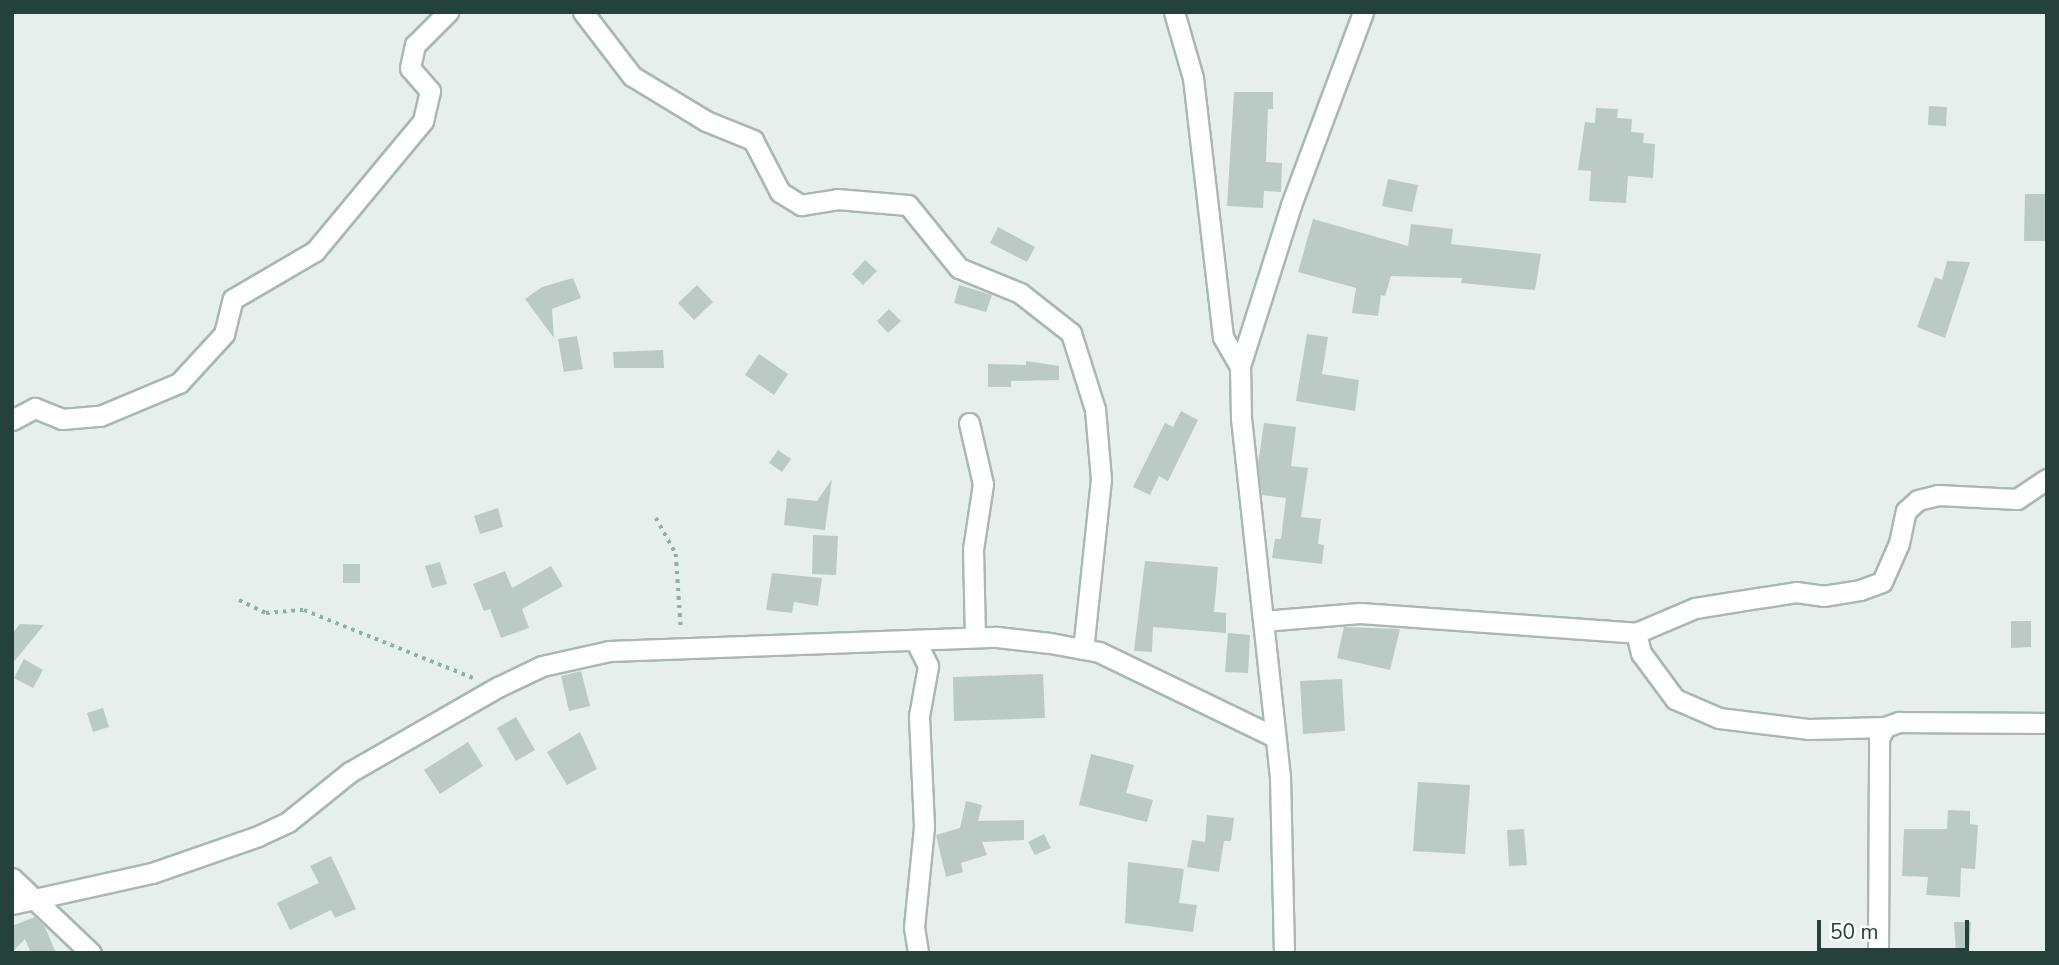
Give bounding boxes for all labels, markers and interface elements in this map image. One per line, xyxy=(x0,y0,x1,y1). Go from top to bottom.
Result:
scale bar xyxy=(1821,906,1973,950)
text: 50 m xyxy=(1830,918,1879,946)

